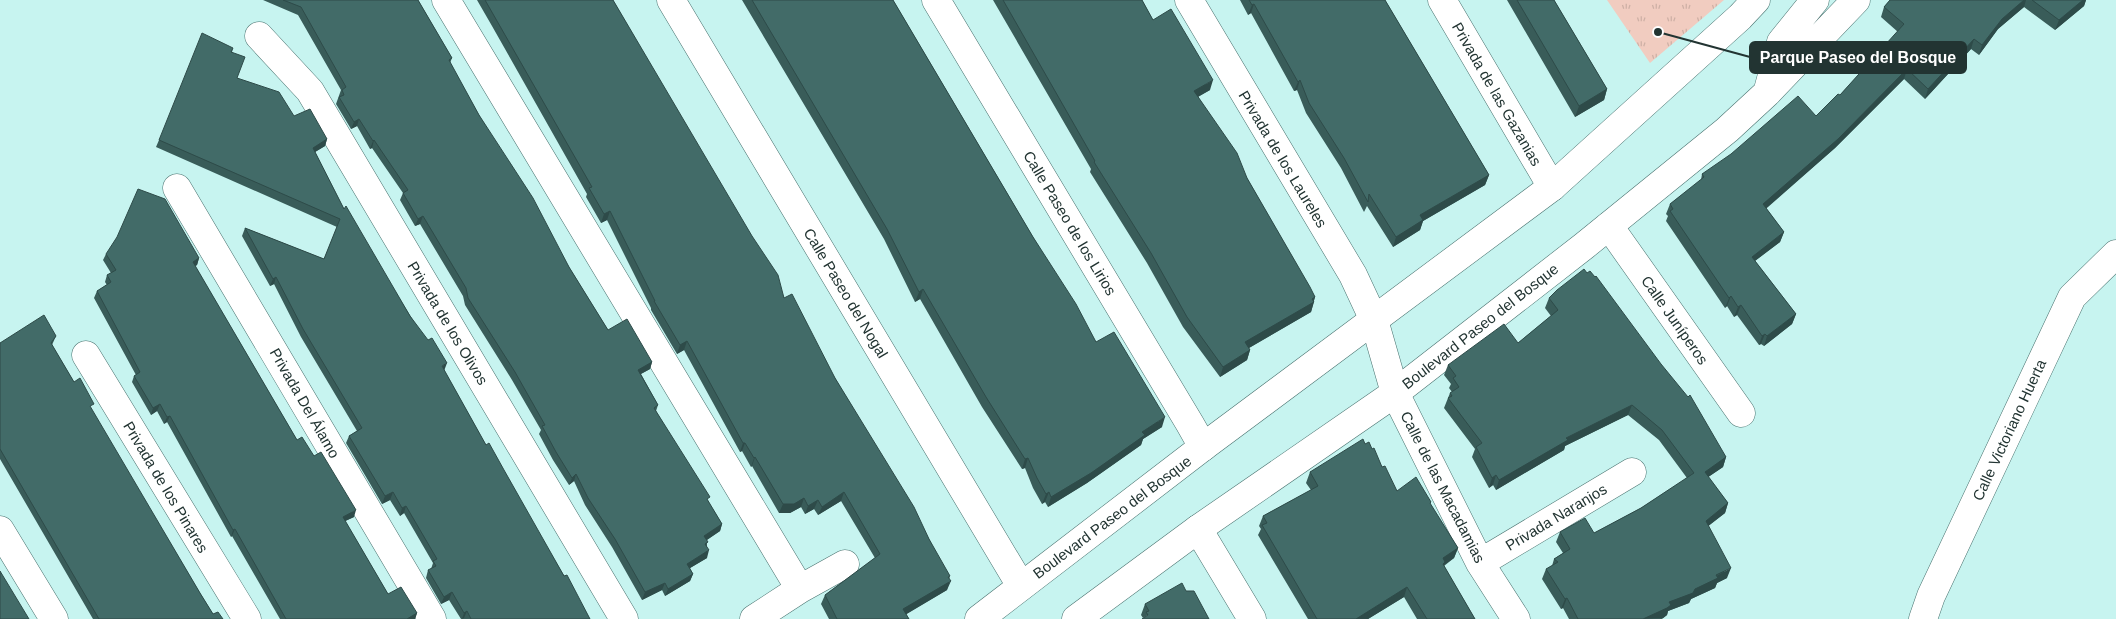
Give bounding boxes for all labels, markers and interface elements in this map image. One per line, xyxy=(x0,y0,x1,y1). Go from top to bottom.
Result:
street label: Privada de las Gazanias xyxy=(1449,19,1545,169)
callout: Parque Paseo del Bosque xyxy=(1750,42,1966,73)
text: Parque Paseo del Bosque xyxy=(1760,49,1956,66)
street label: Privada de los Laureles xyxy=(1235,87,1331,231)
street label: Calle Paseo de los Lirios xyxy=(1020,148,1120,298)
street label: Calle Paseo del Nogal xyxy=(800,225,892,361)
street label: Privada de los Olivos xyxy=(404,258,492,388)
street label: Boulevard Paseo del Bosque xyxy=(1399,260,1561,392)
street label: Calle Juníperos xyxy=(1638,272,1712,368)
street label: Privada Del Álamo xyxy=(267,345,343,461)
street label: Calle Victoriano Huerta xyxy=(1969,356,2050,503)
street label: Calle de las Macadamias xyxy=(1397,408,1489,566)
street label: Privada de los Pinares xyxy=(120,418,212,556)
street label: Boulevard Paseo del Bosque xyxy=(1030,452,1194,582)
street label: Privada Naranjos xyxy=(1502,480,1610,554)

